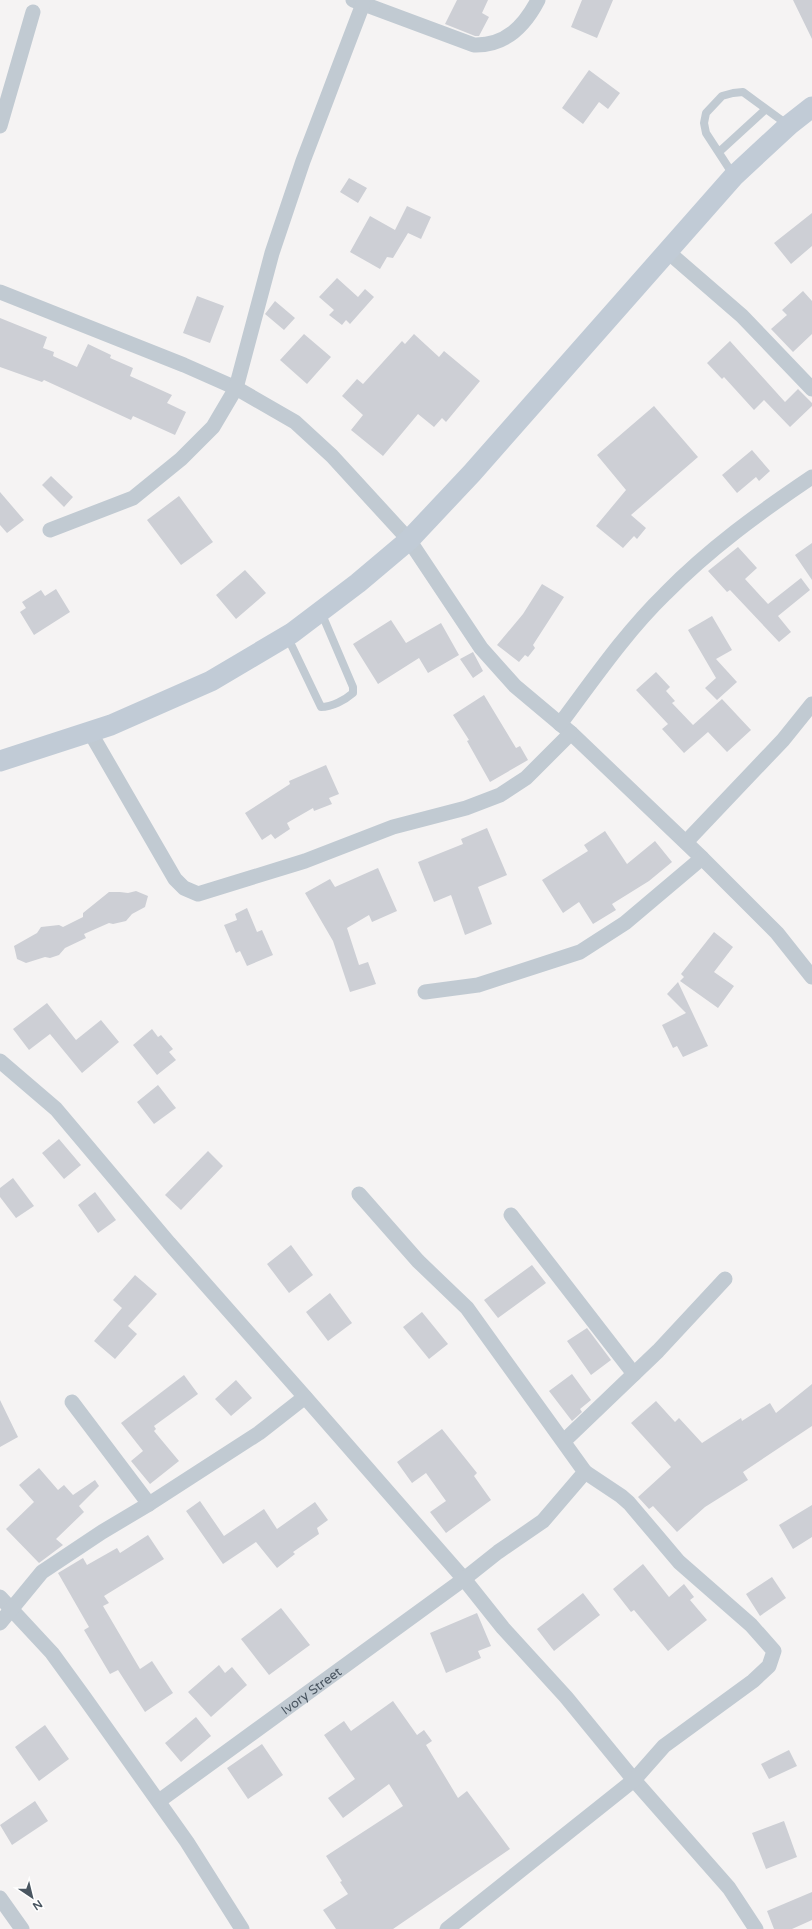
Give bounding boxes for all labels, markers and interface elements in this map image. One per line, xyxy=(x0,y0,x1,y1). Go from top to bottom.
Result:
street label: Ivory Street xyxy=(278,1664,345,1718)
north arrow xyxy=(12,1877,52,1917)
text: N xyxy=(30,1897,45,1913)

